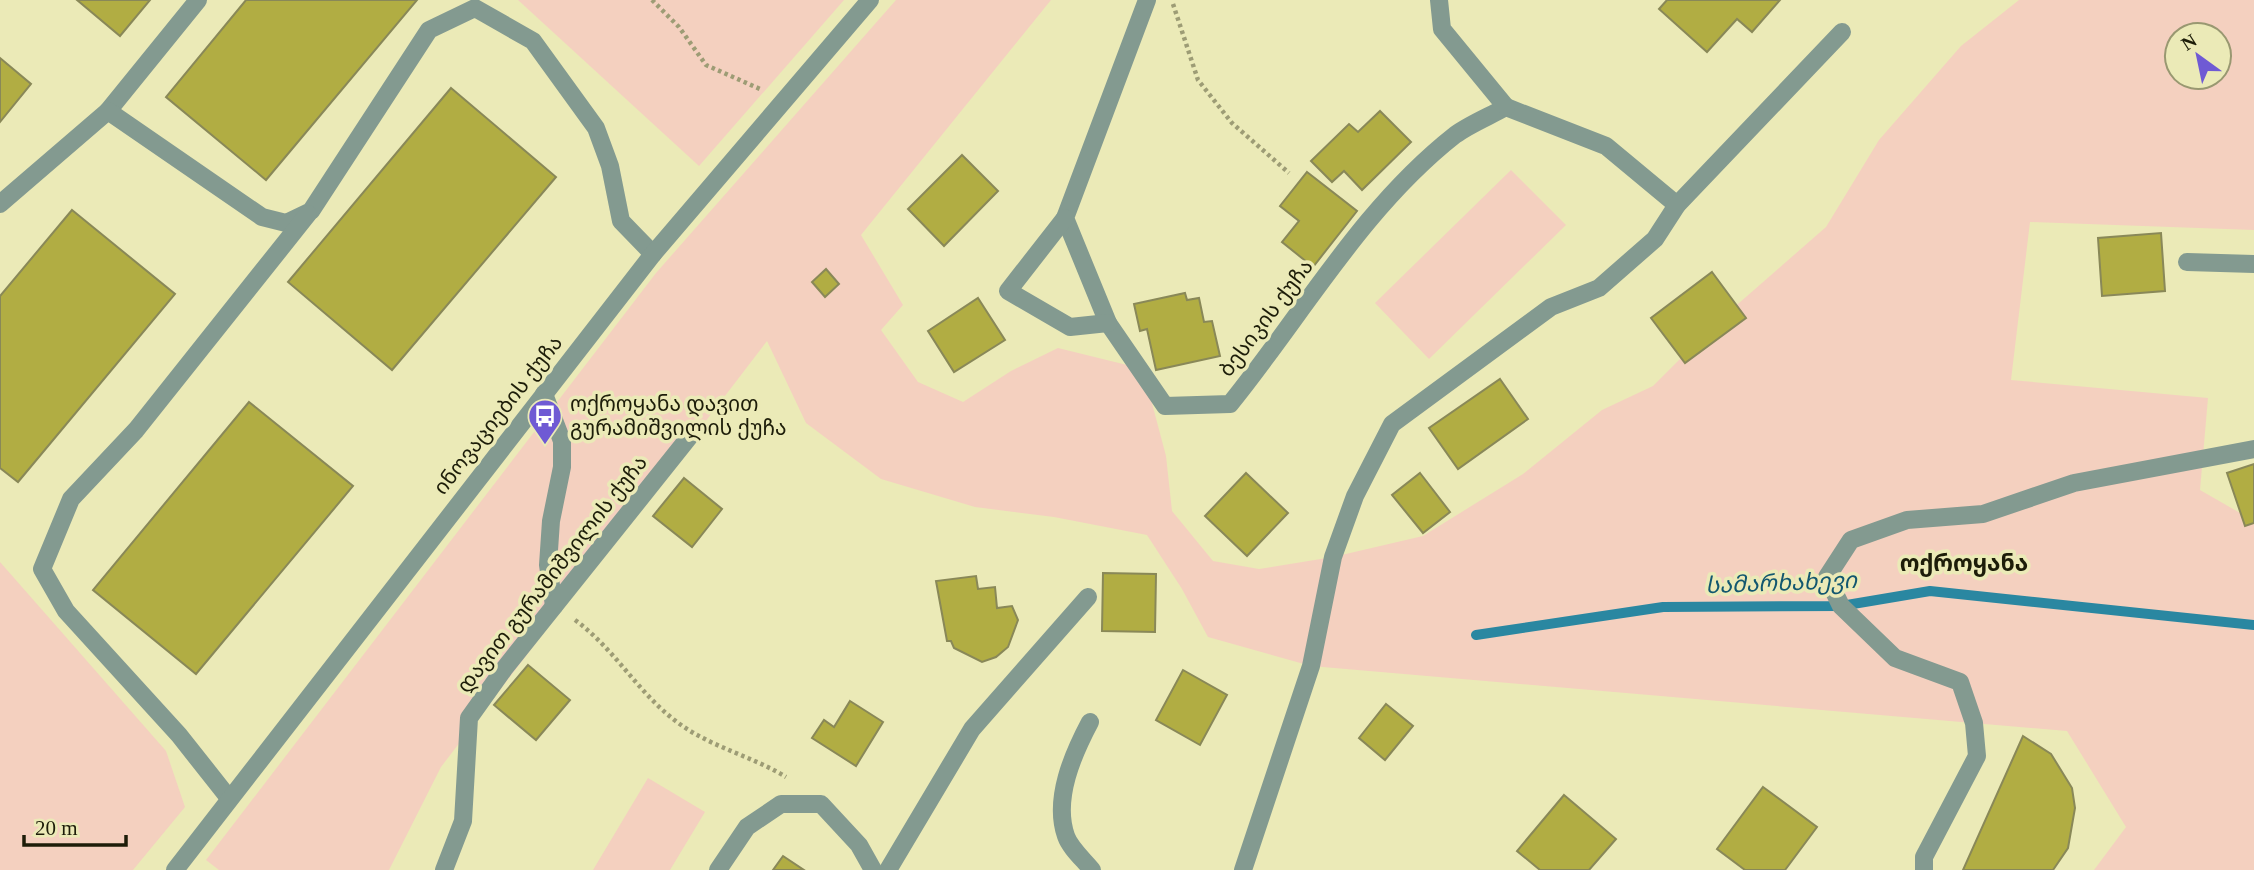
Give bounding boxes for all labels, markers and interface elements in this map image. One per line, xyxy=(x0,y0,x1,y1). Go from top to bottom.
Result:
north arrow xyxy=(2163,21,2233,91)
text: N xyxy=(2178,29,2201,55)
street label: ბესიკის ქუჩა xyxy=(1214,255,1318,381)
street label: ინოვაციების ქუჩა xyxy=(429,331,567,499)
place label: ოქროყანა დავით გურამიშვილის ქუჩა xyxy=(570,392,787,441)
bus stop icon: ოქროყანა დავით გურამიშვილის ქუჩა xyxy=(526,397,564,446)
street label: დავით გურამიშვილის ქუჩა xyxy=(452,451,653,698)
district label: ოქროყანა xyxy=(1900,551,2028,577)
water label: სამარხახევი xyxy=(1705,568,1858,599)
scale bar xyxy=(24,804,126,848)
text: 20 m xyxy=(35,816,78,840)

